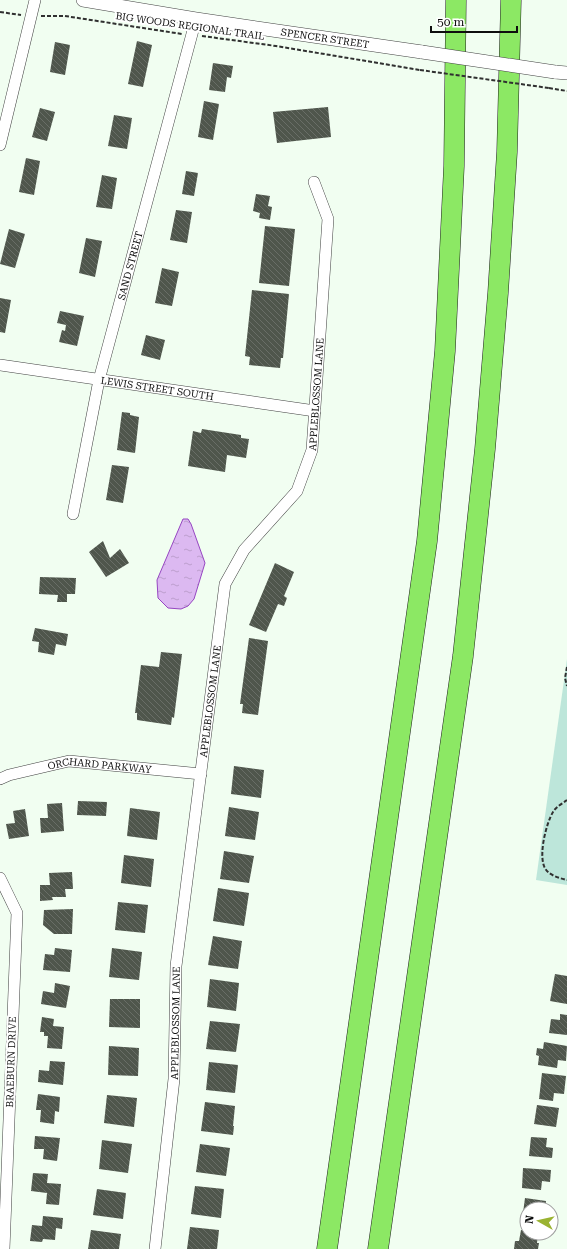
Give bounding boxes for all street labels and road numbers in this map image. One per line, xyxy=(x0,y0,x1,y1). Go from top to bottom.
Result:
street label: BIG WOODS REGIONAL TRAIL xyxy=(115,10,265,42)
street label: SPENCER STREET xyxy=(280,26,370,50)
street label: SAND STREET xyxy=(115,230,144,301)
street label: APPLEBLOSSOM LANE xyxy=(306,337,325,451)
street label: LEWIS STREET SOUTH xyxy=(100,374,215,402)
street label: APPLEBLOSSOM LANE xyxy=(197,644,223,758)
street label: ORCHARD PARKWAY xyxy=(46,756,152,775)
street label: APPLEBLOSSOM LANE xyxy=(168,966,181,1080)
street label: BRAEBURN DRIVE xyxy=(4,1016,18,1108)

